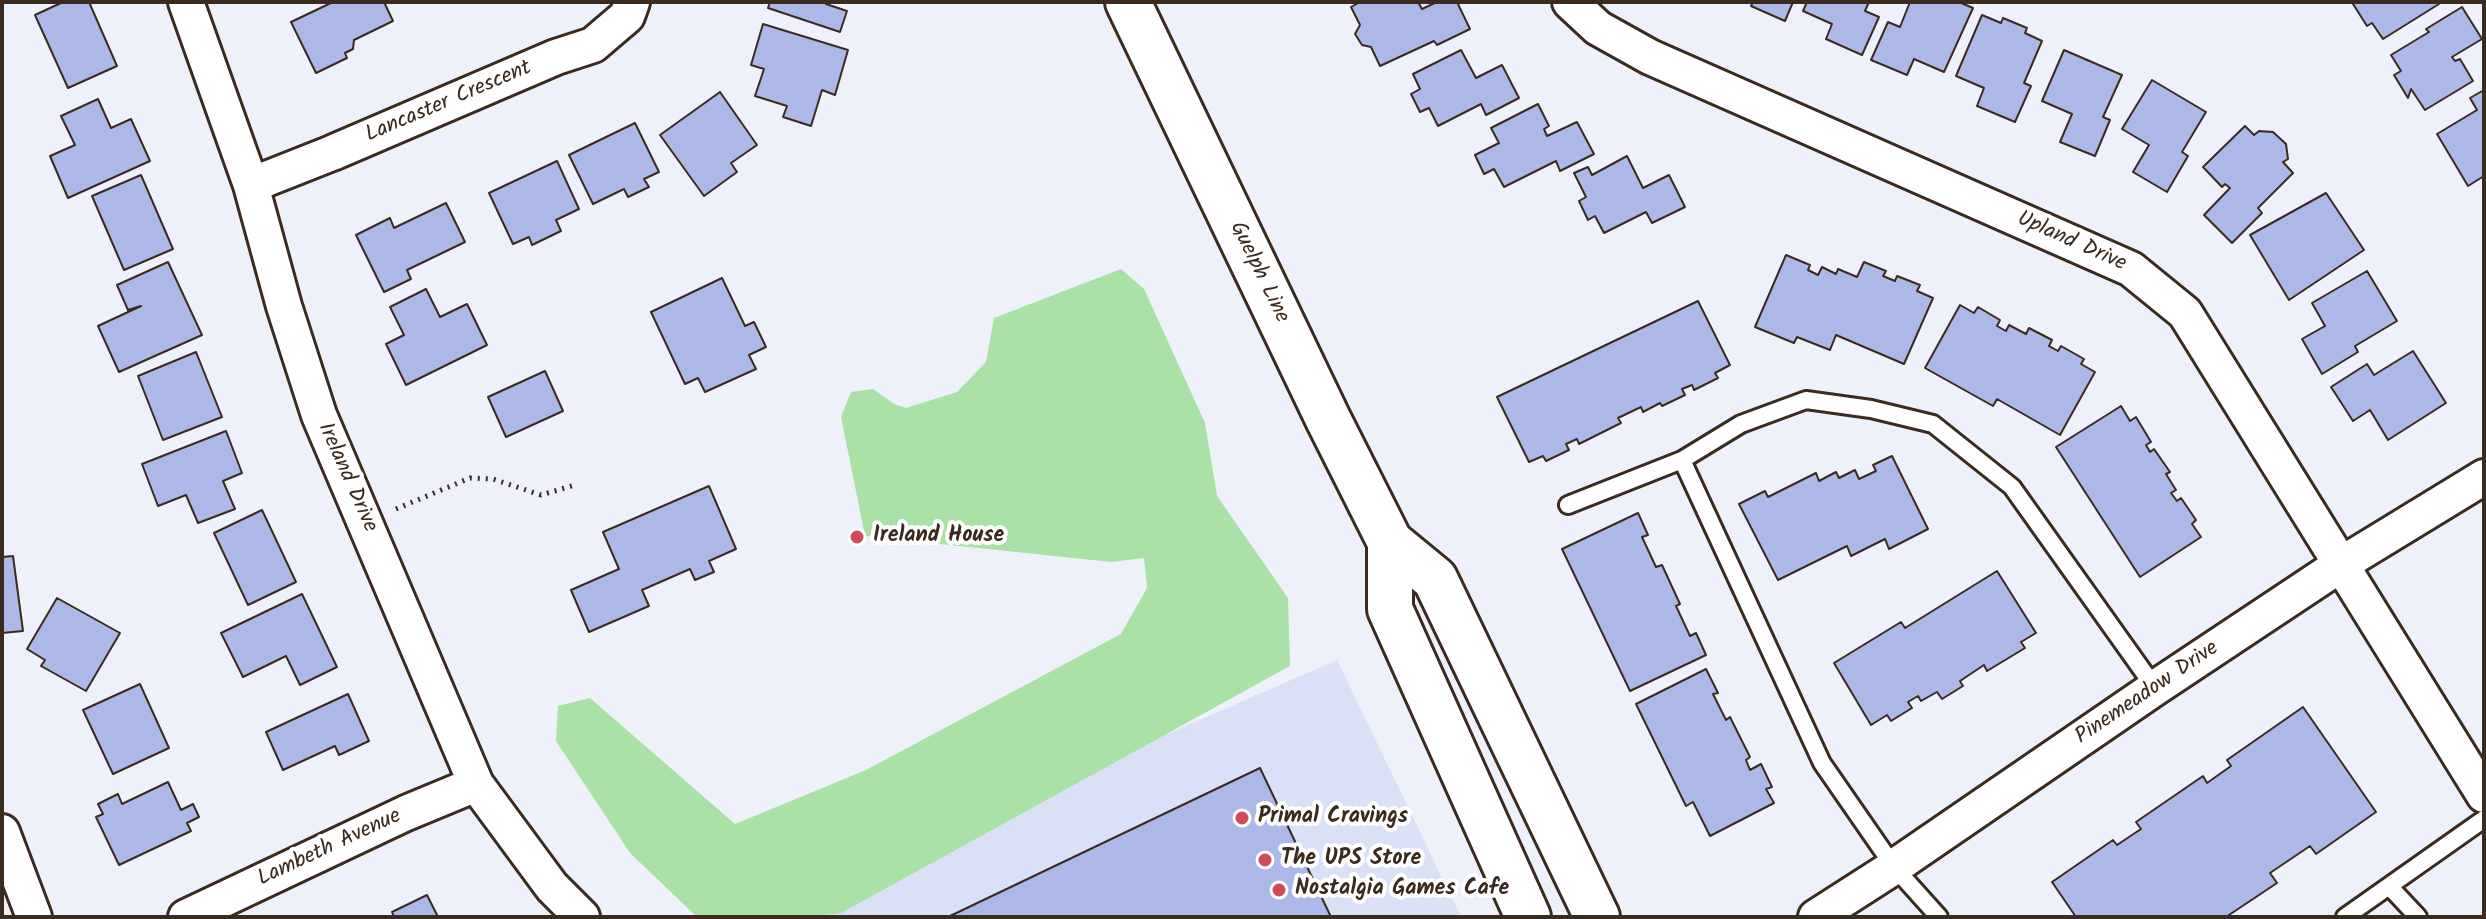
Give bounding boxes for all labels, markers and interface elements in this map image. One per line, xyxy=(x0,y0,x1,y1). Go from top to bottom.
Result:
street label: Lancaster Crescent xyxy=(362,56,536,150)
street label: Upland Drive xyxy=(2012,207,2130,279)
street label: Guelph Line xyxy=(1222,218,1294,328)
street label: Ireland Drive xyxy=(310,419,382,537)
place label: Ireland House xyxy=(873,524,1004,550)
marker: Ireland House xyxy=(848,528,866,546)
street label: Pinemeadow Drive xyxy=(2071,636,2225,752)
street label: Lambeth Avenue xyxy=(254,804,406,894)
place label: Primal Cravings xyxy=(1258,805,1408,831)
marker: Primal Cravings xyxy=(1233,809,1251,827)
place label: The UPS Store xyxy=(1281,847,1421,873)
marker: The UPS Store xyxy=(1256,851,1274,869)
place label: Nostalgia Games Cafe xyxy=(1295,877,1509,903)
marker: Nostalgia Games Cafe xyxy=(1270,881,1288,899)

